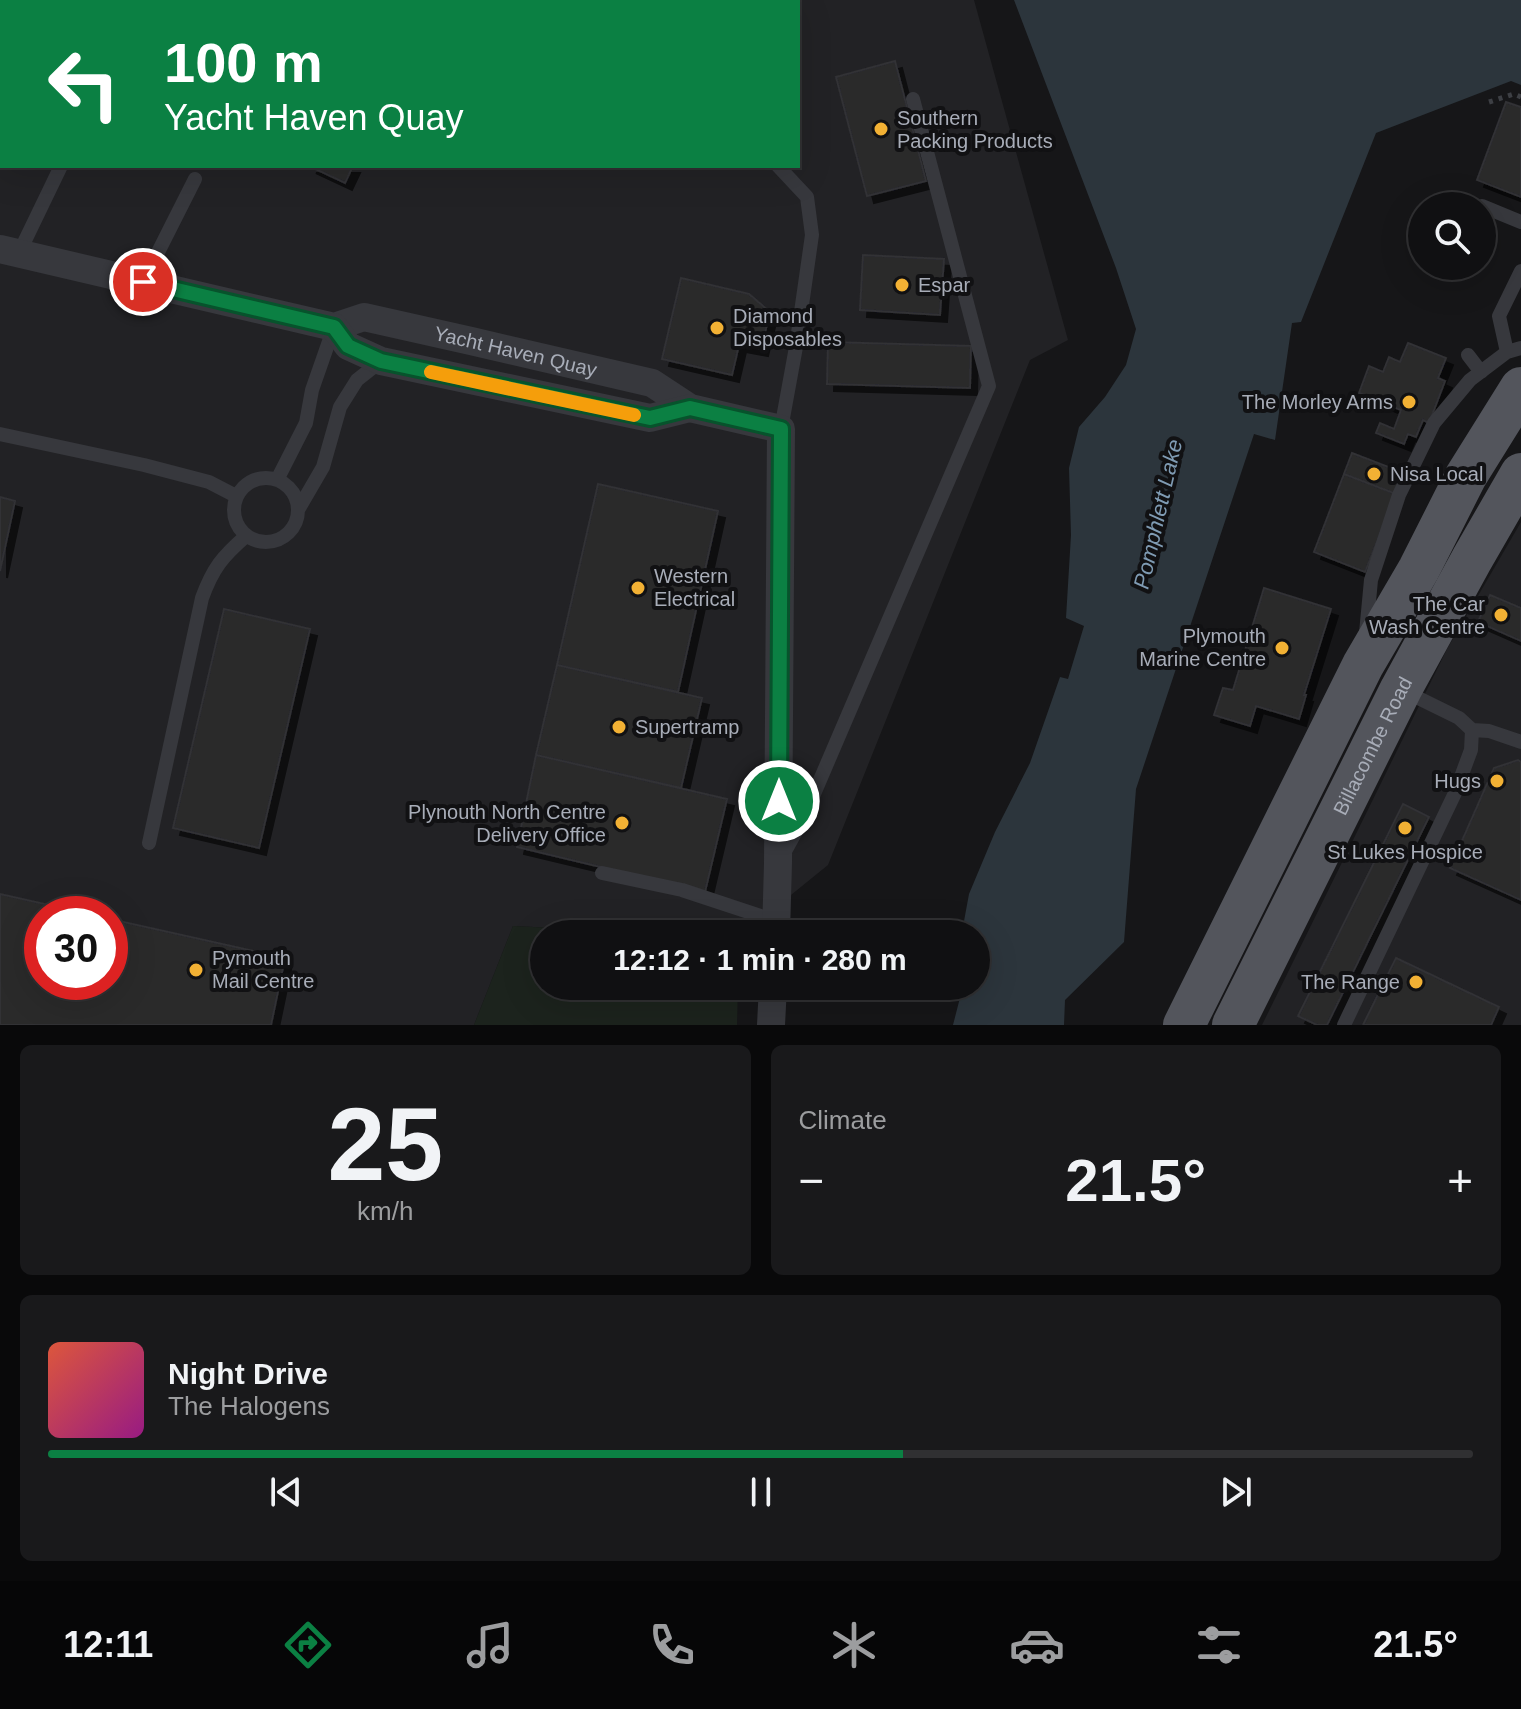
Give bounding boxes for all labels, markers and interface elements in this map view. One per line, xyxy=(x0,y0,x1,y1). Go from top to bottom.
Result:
text: 100 m xyxy=(164,31,323,94)
icon: left xyxy=(32,32,136,136)
text: Yacht Haven Quay xyxy=(164,97,464,138)
place label: Southern Packing Products xyxy=(897,107,1053,152)
marker: Southern Packing Products xyxy=(872,120,890,138)
map controls xyxy=(1408,192,1496,280)
button: search xyxy=(1408,192,1496,280)
pin xyxy=(109,248,177,316)
icon: arrive xyxy=(121,260,165,304)
place label: Espar xyxy=(918,274,971,296)
marker: Espar xyxy=(893,276,911,294)
place label: Diamond Disposables xyxy=(733,305,842,350)
marker: Diamond Disposables xyxy=(708,319,726,337)
street label: Yacht Haven Quay xyxy=(432,322,599,381)
place label: The Morley Arms xyxy=(1242,391,1393,413)
marker: The Morley Arms xyxy=(1400,393,1418,411)
water label: Pomphlett Lake xyxy=(1129,437,1187,591)
place label: Nisa Local xyxy=(1390,463,1483,485)
marker: Nisa Local xyxy=(1365,465,1383,483)
place label: Western Electrical xyxy=(654,565,735,610)
marker: Western Electrical xyxy=(629,579,647,597)
place label: The Car Wash Centre xyxy=(1369,593,1485,638)
marker: The Car Wash Centre xyxy=(1492,606,1510,624)
place label: Plymouth Marine Centre xyxy=(1139,625,1266,670)
marker: Plymouth Marine Centre xyxy=(1273,639,1291,657)
street label: Billacombe Road xyxy=(1329,673,1416,819)
place label: Supertramp xyxy=(635,716,740,738)
marker: Supertramp xyxy=(610,718,628,736)
position arrow xyxy=(737,759,821,843)
place label: Hugs xyxy=(1434,770,1481,792)
marker: Hugs xyxy=(1488,772,1506,790)
place label: Plynouth North Centre Delivery Office xyxy=(408,801,606,846)
marker: Plynouth North Centre Delivery Office xyxy=(613,814,631,832)
marker: St Lukes Hospice xyxy=(1396,819,1414,837)
place label: St Lukes Hospice xyxy=(1327,841,1483,863)
speed limit sign: 30 xyxy=(24,896,128,1000)
text: 12:12 · 1 min · 280 m xyxy=(613,943,907,976)
place label: Pymouth Mail Centre xyxy=(212,947,314,992)
marker: Pymouth Mail Centre xyxy=(187,961,205,979)
place label: The Range xyxy=(1301,971,1400,993)
marker: The Range xyxy=(1407,973,1425,991)
text: 25 xyxy=(327,1086,443,1202)
text: Climate xyxy=(799,1105,887,1135)
text: 21.5° xyxy=(1065,1147,1206,1214)
text: − xyxy=(799,1156,824,1205)
text: + xyxy=(1447,1156,1473,1205)
text: km/h xyxy=(357,1196,413,1226)
text: Night Drive xyxy=(168,1357,328,1390)
text: The Halogens xyxy=(168,1391,330,1421)
icon: previous xyxy=(264,1470,308,1514)
icon: pause xyxy=(739,1470,783,1514)
icon: next xyxy=(1214,1470,1258,1514)
icon: directions xyxy=(280,1617,336,1673)
icon: music xyxy=(462,1617,518,1673)
icon: phone xyxy=(644,1617,700,1673)
icon: climate xyxy=(826,1617,882,1673)
icon: car xyxy=(1009,1617,1065,1673)
icon: filters xyxy=(1191,1617,1247,1673)
text: 12:11 xyxy=(63,1624,153,1665)
text: 21.5° xyxy=(1373,1624,1458,1665)

